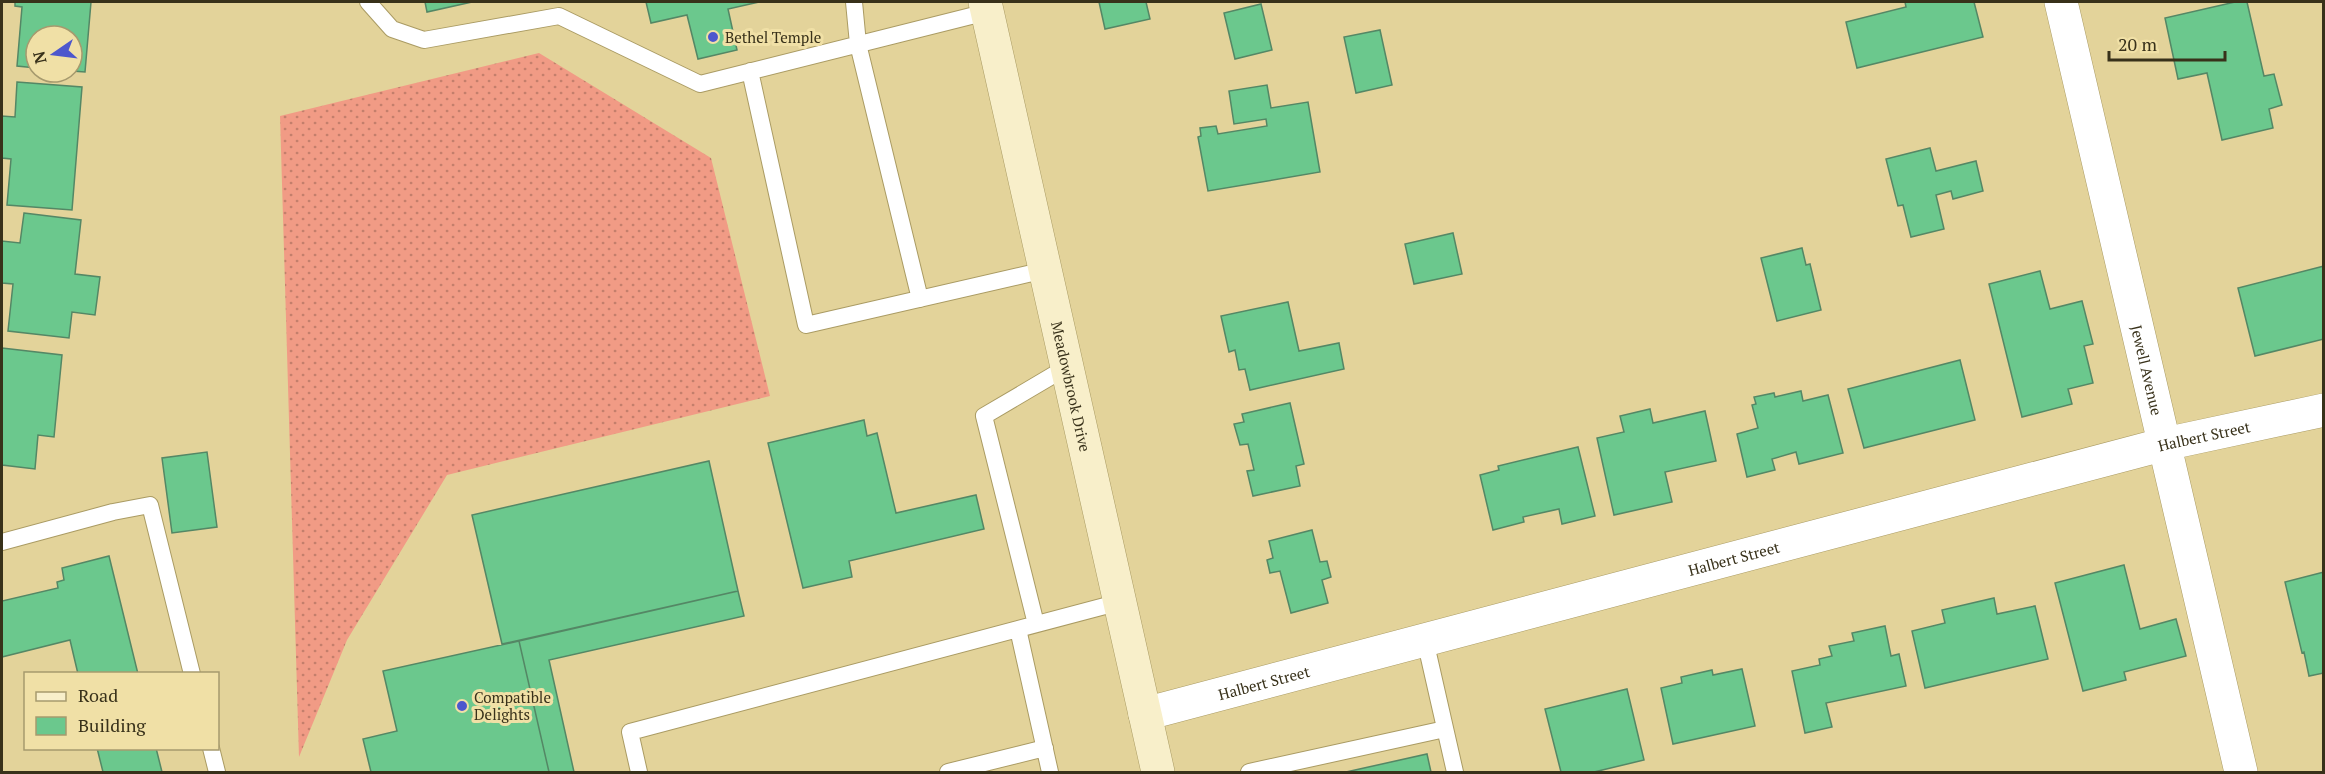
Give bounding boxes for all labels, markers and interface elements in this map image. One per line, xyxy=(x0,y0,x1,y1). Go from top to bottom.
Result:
north arrow xyxy=(24,24,84,84)
scale bar xyxy=(2109,24,2224,62)
place label: Bethel Temple xyxy=(725,27,821,47)
marker: Bethel Temple xyxy=(706,30,720,44)
text: 20 m xyxy=(2118,32,2158,56)
text: N xyxy=(27,49,52,66)
street label: Meadowbrook Drive xyxy=(1047,319,1096,454)
street label: Jewell Avenue xyxy=(2127,323,2167,417)
street label: Halbert Street xyxy=(2156,416,2252,455)
street label: Halbert Street xyxy=(1686,536,1782,580)
street label: Halbert Street xyxy=(1216,661,1312,704)
legend xyxy=(24,672,219,750)
text: Road xyxy=(78,683,118,707)
place label: Compatible Delights xyxy=(474,687,551,724)
marker: Compatible Delights xyxy=(455,699,469,713)
text: Building xyxy=(78,713,146,737)

